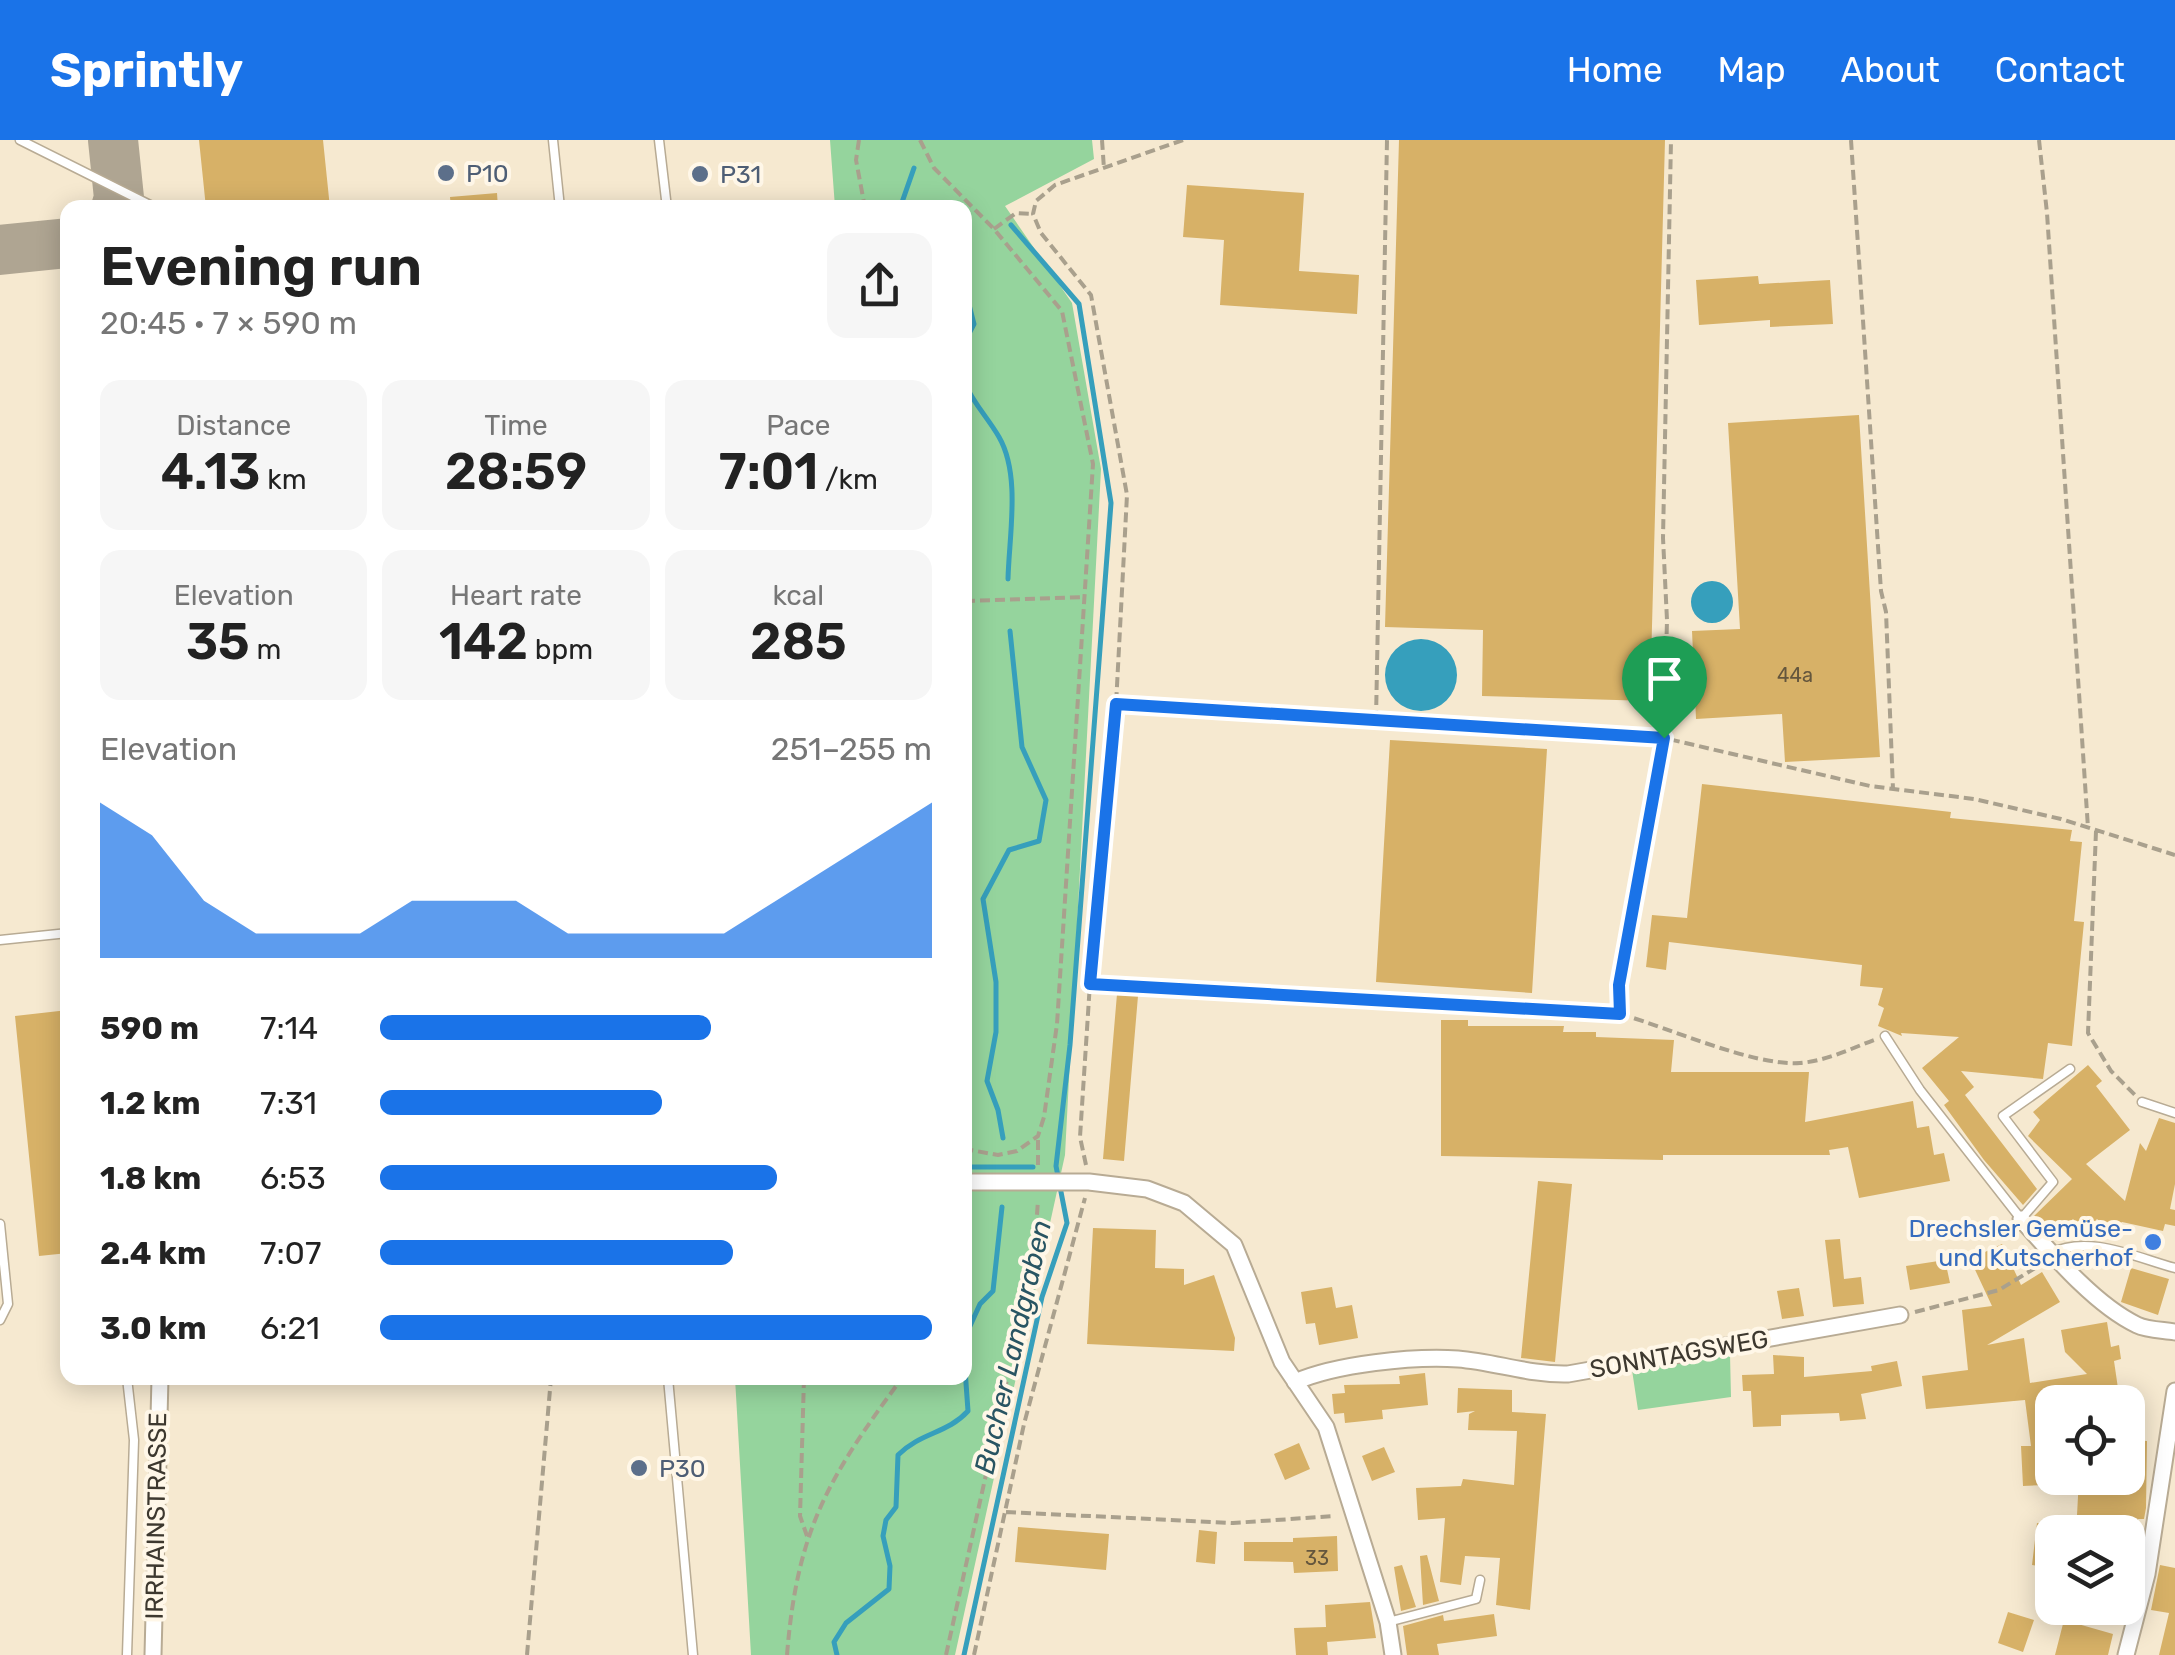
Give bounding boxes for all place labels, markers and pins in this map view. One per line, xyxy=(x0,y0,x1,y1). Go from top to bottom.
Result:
place label: P10 xyxy=(466,159,509,188)
place label: P31 xyxy=(720,160,761,189)
marker: P10 xyxy=(435,162,457,184)
marker: P31 xyxy=(689,163,711,185)
pin xyxy=(1622,636,1707,739)
place label: Drechsler Gemüse- und Kutscherhof xyxy=(1908,1214,2133,1272)
marker: Drechsler Gemüse- und Kutscherhof xyxy=(2142,1231,2164,1253)
place label: P30 xyxy=(659,1454,706,1483)
marker: P30 xyxy=(628,1457,650,1479)

